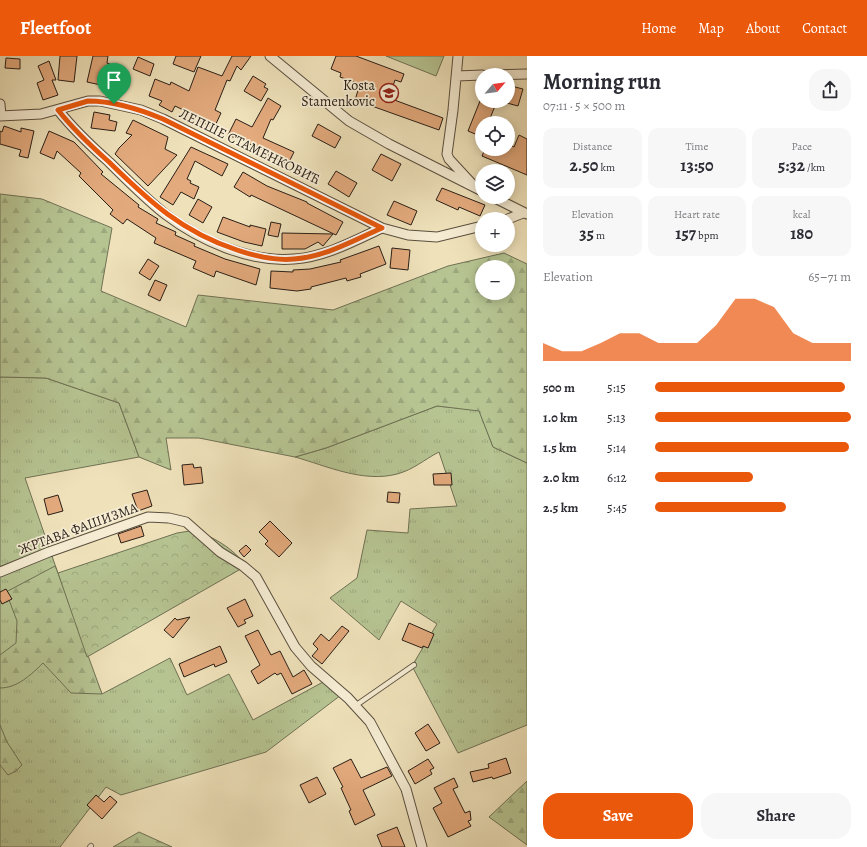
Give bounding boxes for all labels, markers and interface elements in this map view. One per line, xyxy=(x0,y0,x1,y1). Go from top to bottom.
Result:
text: Fleetfoot xyxy=(20,15,91,41)
text: Home xyxy=(641,19,676,38)
text: Map xyxy=(698,19,724,38)
text: About xyxy=(746,19,780,38)
text: Contact xyxy=(802,19,847,38)
pin xyxy=(97,63,131,104)
text: Morning run xyxy=(543,67,661,97)
north arrow xyxy=(475,68,515,108)
map controls xyxy=(475,68,515,300)
icon: arrive xyxy=(103,69,125,91)
button: share xyxy=(809,69,851,111)
place label: Kosta Stamenkovic xyxy=(301,76,375,111)
school or university icon: Kosta Stamenkovic xyxy=(378,82,400,104)
text: 07:11 · 5 × 500 m xyxy=(543,97,625,114)
street label: ЛЕПШЕ СТАМЕНКОВИЋ xyxy=(176,104,324,189)
button: locate xyxy=(475,116,515,156)
text: Distance xyxy=(573,139,612,154)
text: Time xyxy=(686,139,708,154)
text: Pace xyxy=(791,139,812,154)
text: 2.50 xyxy=(570,154,598,177)
text: 13:50 xyxy=(680,154,714,177)
text: 5:32 xyxy=(778,154,805,177)
text: km xyxy=(598,160,615,175)
text: /km xyxy=(805,160,825,175)
button: layers xyxy=(475,164,515,204)
text: Elevation xyxy=(571,207,613,222)
text: Heart rate xyxy=(674,207,720,222)
text: kcal xyxy=(793,207,810,222)
button: + xyxy=(475,212,515,252)
text: 35 xyxy=(579,222,594,245)
text: 157 xyxy=(675,222,696,245)
text: 180 xyxy=(790,222,813,245)
text: m xyxy=(594,228,605,243)
text: bpm xyxy=(696,228,719,243)
button: − xyxy=(475,260,515,300)
text: Elevation xyxy=(543,268,593,285)
text: 65–71 m xyxy=(808,268,851,285)
text: 500 m xyxy=(543,379,575,396)
text: 5:15 xyxy=(607,379,626,396)
text: 1.0 km xyxy=(543,409,578,426)
text: 5:13 xyxy=(607,409,626,426)
text: 1.5 km xyxy=(543,439,577,456)
text: 5:14 xyxy=(607,439,626,456)
text: 2.0 km xyxy=(543,469,579,486)
text: 6:12 xyxy=(607,469,627,486)
street label: ЖРТАВА ФАШИЗМА xyxy=(16,498,141,559)
text: 2.5 km xyxy=(543,499,578,516)
text: 5:45 xyxy=(607,499,627,516)
button: Save xyxy=(543,793,693,839)
button: Share xyxy=(701,793,851,839)

